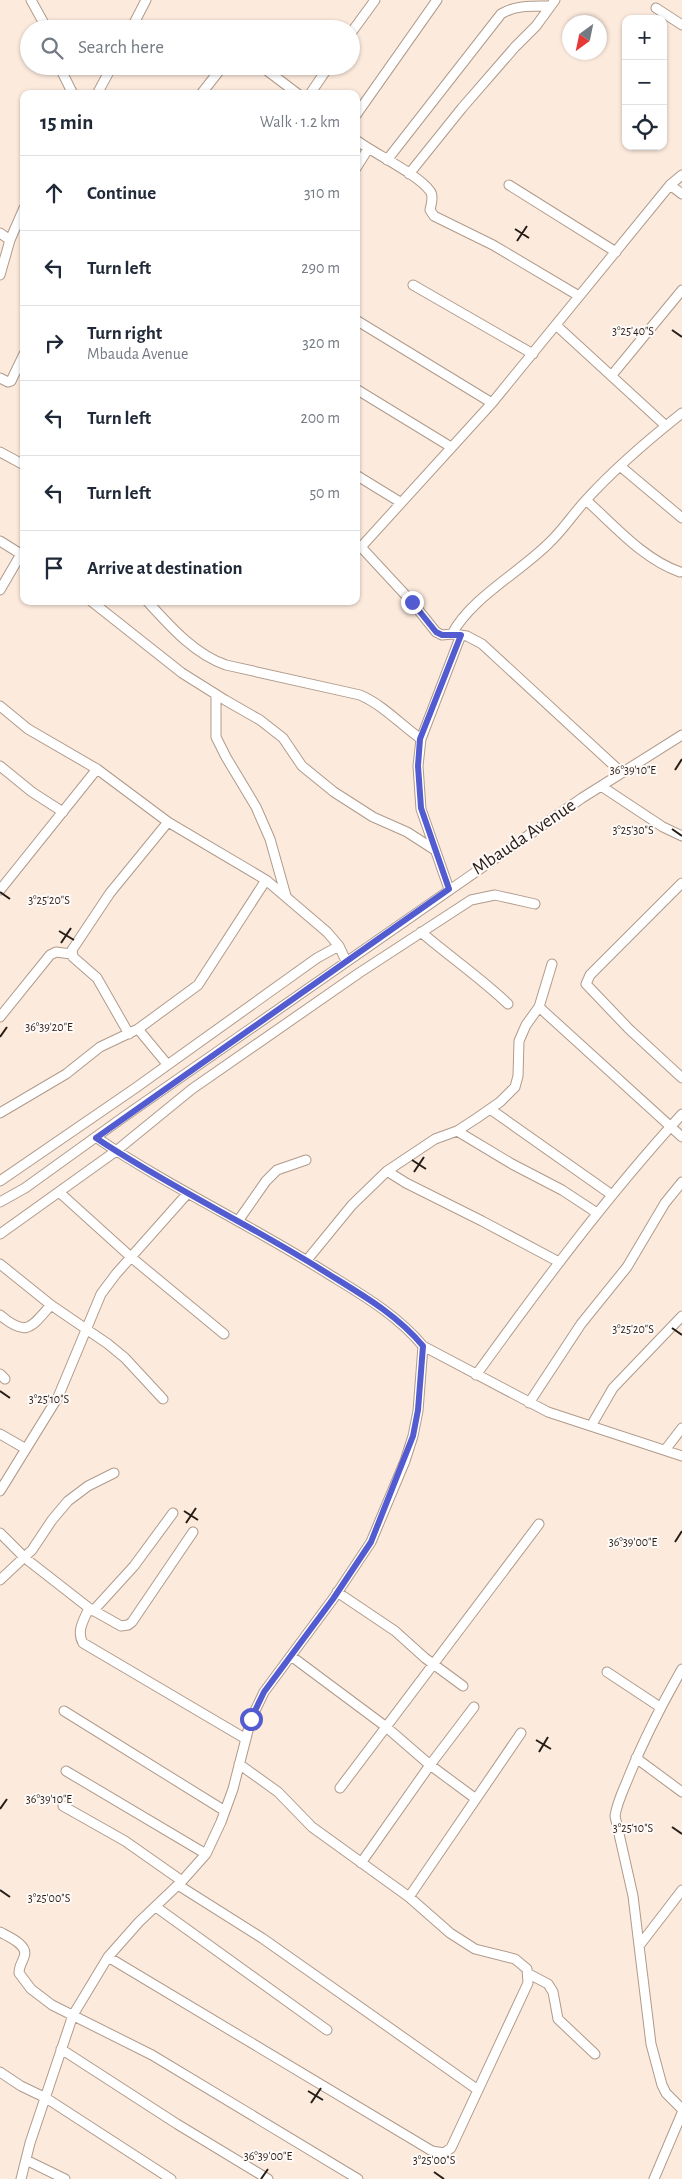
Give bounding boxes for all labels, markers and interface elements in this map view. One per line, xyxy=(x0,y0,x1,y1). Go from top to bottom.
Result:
north arrow xyxy=(562,15,607,60)
map controls xyxy=(622,15,667,150)
button: + xyxy=(622,15,667,60)
search box xyxy=(20,20,360,75)
icon: search xyxy=(38,34,66,62)
text: Search here xyxy=(78,38,164,57)
button: − xyxy=(622,60,667,105)
button: locate xyxy=(622,105,667,150)
text: 15 min xyxy=(40,112,93,133)
text: Walk · 1.2 km xyxy=(260,114,340,130)
icon: ahead xyxy=(40,179,68,207)
text: Continue xyxy=(87,184,156,203)
text: 310 m xyxy=(304,185,340,201)
icon: left xyxy=(40,254,68,282)
text: Turn left xyxy=(87,259,151,278)
text: 290 m xyxy=(301,260,340,276)
text: Turn right xyxy=(87,324,162,343)
text: 3°25'40"S xyxy=(612,325,654,337)
icon: right xyxy=(40,329,68,357)
text: 320 m xyxy=(302,335,340,351)
text: Mbauda Avenue xyxy=(87,346,188,362)
icon: left xyxy=(40,404,68,432)
text: Turn left xyxy=(87,409,151,428)
text: 200 m xyxy=(300,410,340,426)
icon: left xyxy=(40,479,68,507)
text: Turn left xyxy=(87,484,151,503)
text: 50 m xyxy=(309,485,340,501)
icon: arrive xyxy=(40,554,68,582)
text: Arrive at destination xyxy=(87,559,243,578)
route end xyxy=(401,591,424,614)
text: 36°39'10"E xyxy=(610,764,656,776)
street label: Mbauda Avenue xyxy=(469,795,579,879)
text: 3°25'30"S xyxy=(612,824,654,836)
text: 3°25'20"S xyxy=(28,894,70,906)
text: 36°39'20"E xyxy=(25,1021,73,1033)
text: 3°25'20"S xyxy=(612,1323,654,1335)
text: 3°25'10"S xyxy=(29,1393,70,1405)
text: 36°39'00"E xyxy=(609,1536,657,1548)
route start xyxy=(240,1708,263,1731)
text: 36°39'10"E xyxy=(26,1793,72,1805)
text: 3°25'10"S xyxy=(613,1822,654,1834)
text: 3°25'00"S xyxy=(28,1892,71,1904)
text: 36°39'00"E xyxy=(244,2150,292,2162)
text: 3°25'00"S xyxy=(413,2154,456,2166)

